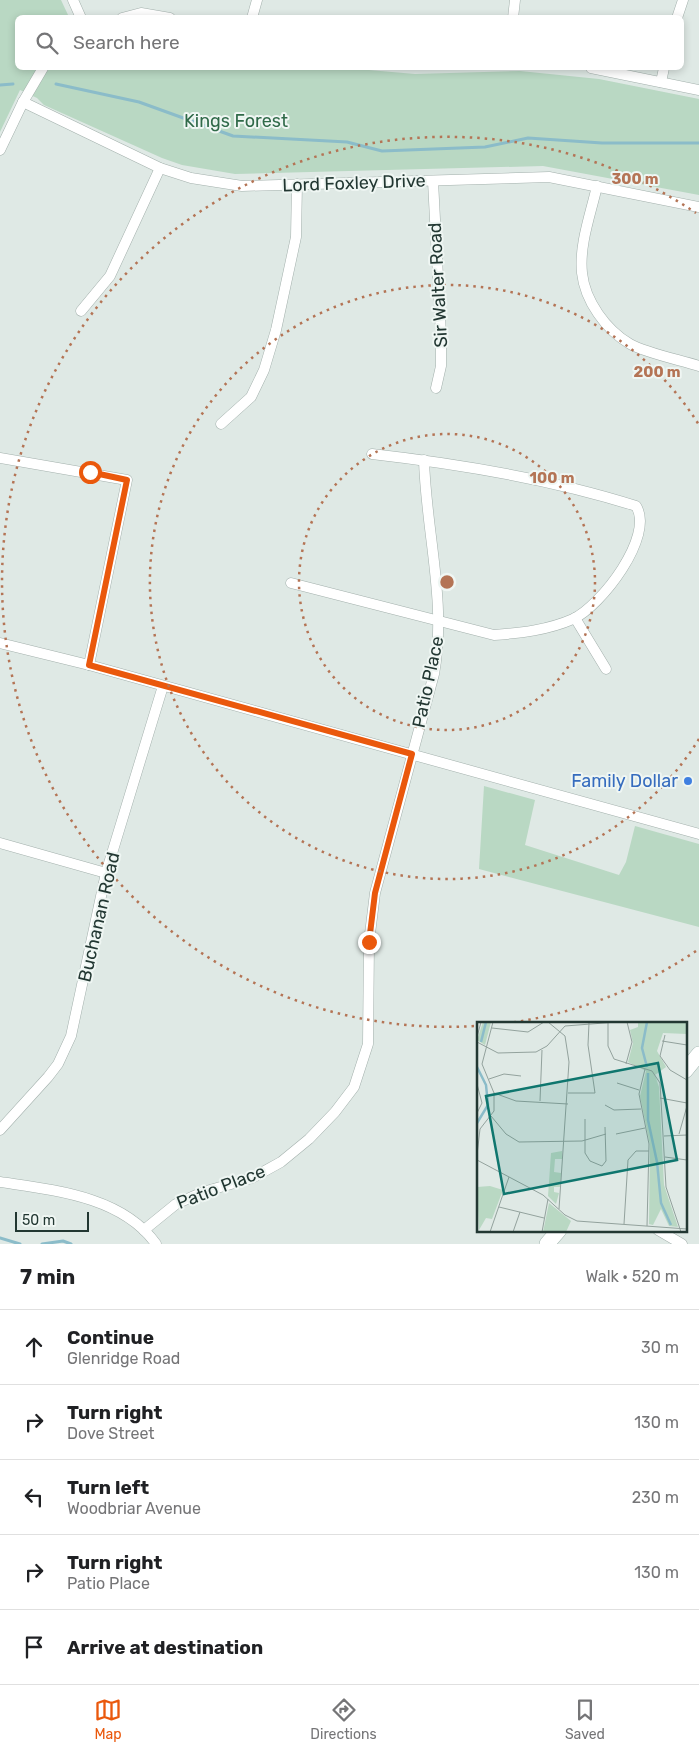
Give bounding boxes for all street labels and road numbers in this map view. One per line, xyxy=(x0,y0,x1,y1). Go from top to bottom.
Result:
street label: Lord Foxley Drive xyxy=(282,170,426,196)
street label: Sir Walter Road xyxy=(424,222,452,348)
street label: Patio Place xyxy=(408,634,448,730)
street label: Buchanan Road xyxy=(73,850,125,984)
street label: Patio Place xyxy=(174,1160,268,1214)

